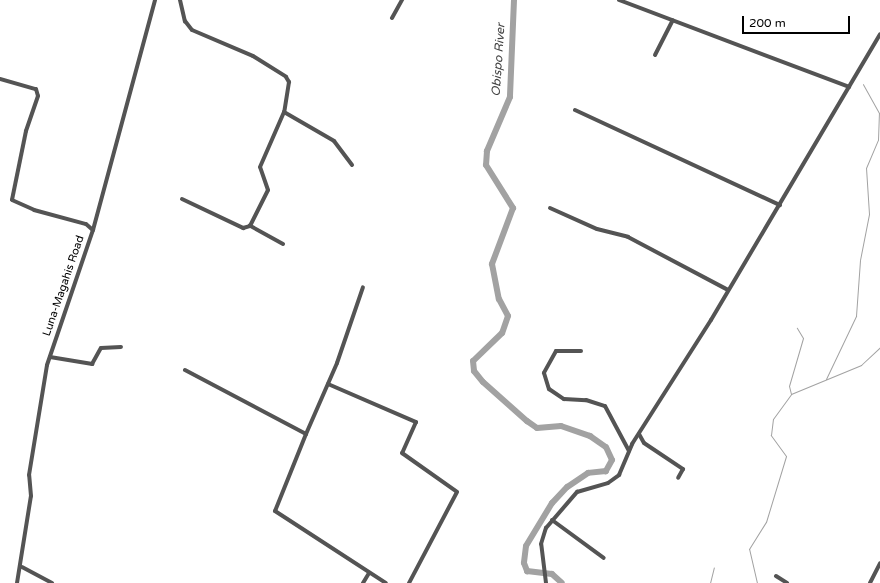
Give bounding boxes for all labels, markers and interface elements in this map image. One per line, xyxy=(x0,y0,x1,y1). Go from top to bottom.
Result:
scale bar xyxy=(744,8,852,34)
text: 200 m xyxy=(749,16,786,30)
water label: Obispo River xyxy=(489,23,509,97)
street label: Luna-Magahis Road xyxy=(41,234,87,338)

